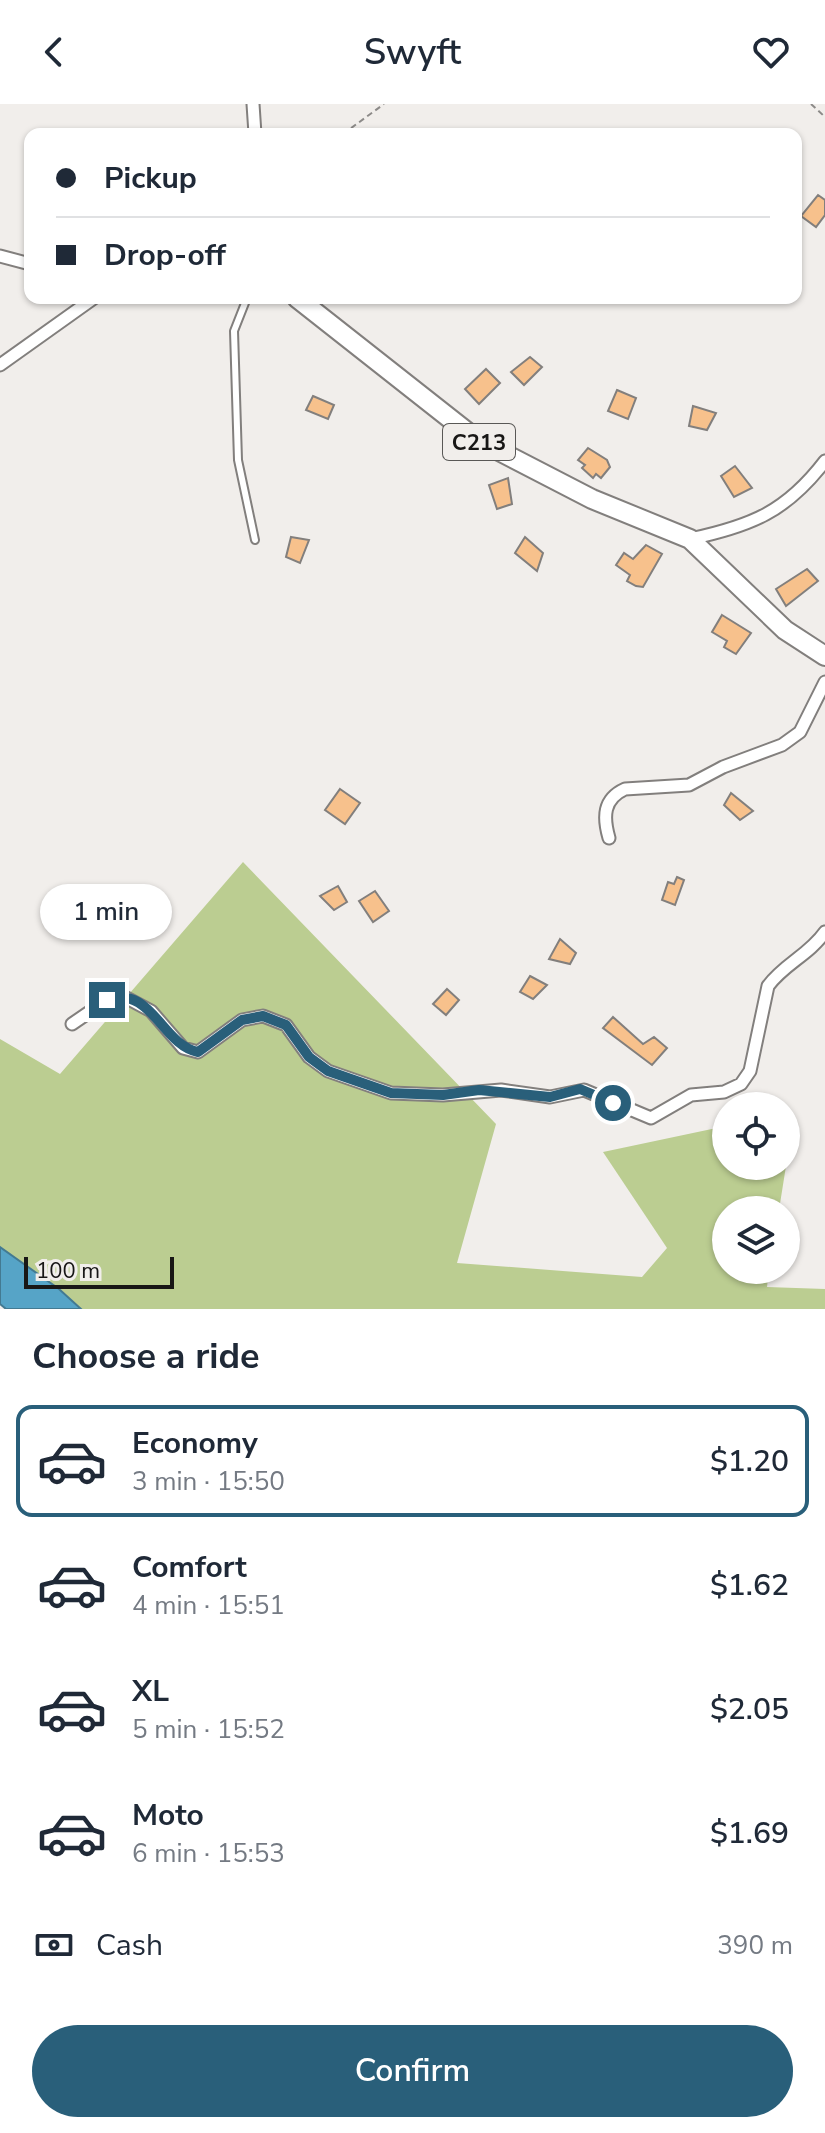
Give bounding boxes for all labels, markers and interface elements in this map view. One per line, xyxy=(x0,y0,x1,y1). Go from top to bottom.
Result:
text: Swyft xyxy=(364,28,461,77)
icon: back xyxy=(32,30,76,74)
icon: heart xyxy=(749,30,793,74)
text: Pickup xyxy=(104,158,197,199)
text: Drop-off xyxy=(104,235,226,276)
road number: C213 xyxy=(443,424,515,460)
callout: 1 min xyxy=(41,884,173,940)
text: 1 min xyxy=(73,894,139,929)
route end xyxy=(89,982,125,1018)
route start xyxy=(595,1085,631,1121)
map controls xyxy=(712,1092,800,1284)
button: locate xyxy=(712,1092,800,1180)
button: layers xyxy=(712,1196,800,1284)
scale bar xyxy=(24,1253,174,1289)
text: 100 m xyxy=(36,1256,100,1286)
text: Choose a ride xyxy=(32,1332,260,1381)
text: Economy xyxy=(132,1423,258,1464)
icon: car xyxy=(36,1425,108,1497)
text: $1.20 xyxy=(710,1441,789,1482)
text: 3 min · 15:50 xyxy=(132,1464,285,1499)
text: Comfort xyxy=(132,1547,247,1588)
icon: car xyxy=(36,1549,108,1621)
text: $1.62 xyxy=(710,1565,789,1606)
text: 4 min · 15:51 xyxy=(132,1588,285,1623)
text: XL xyxy=(132,1671,169,1712)
icon: car xyxy=(36,1673,108,1745)
text: $2.05 xyxy=(710,1689,789,1730)
text: 5 min · 15:52 xyxy=(132,1712,285,1747)
text: Moto xyxy=(132,1795,204,1836)
icon: car xyxy=(36,1797,108,1869)
text: $1.69 xyxy=(710,1813,789,1854)
text: 6 min · 15:53 xyxy=(132,1836,285,1871)
icon: cash xyxy=(32,1923,76,1967)
text: Cash xyxy=(96,1925,163,1966)
text: 390 m xyxy=(717,1928,793,1963)
button: Confirm xyxy=(32,2025,793,2117)

